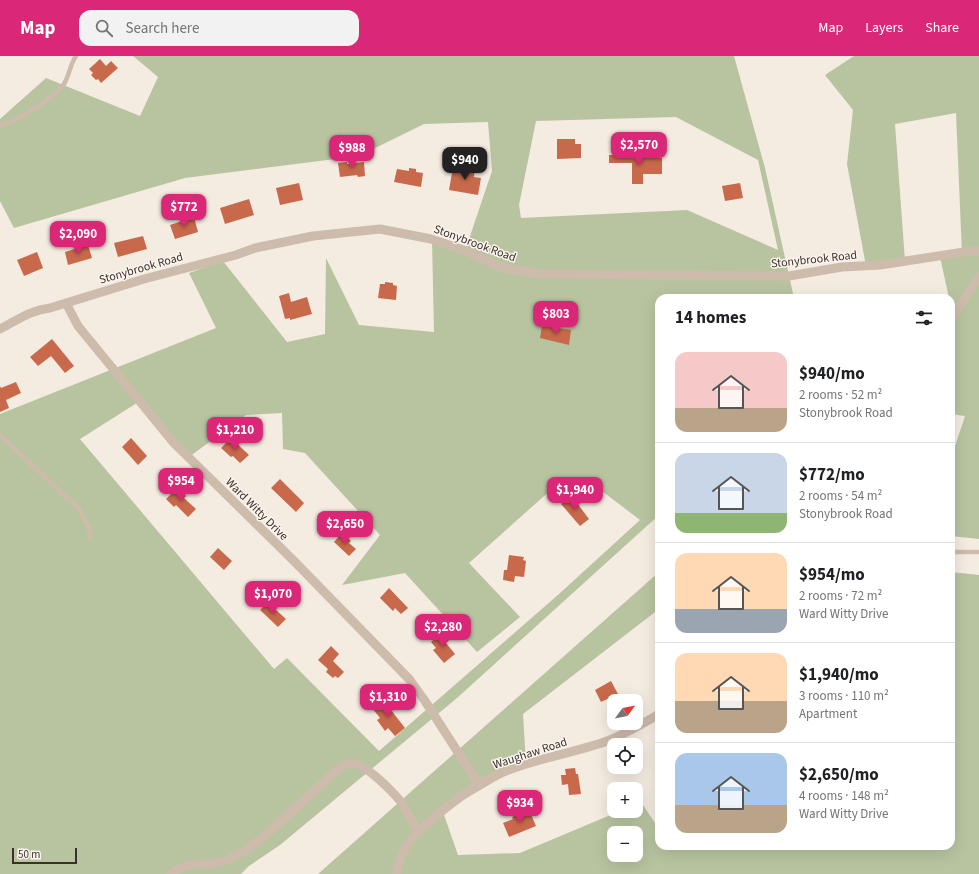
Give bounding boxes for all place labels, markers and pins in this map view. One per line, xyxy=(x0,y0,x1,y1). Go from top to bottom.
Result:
pin: $2,570 xyxy=(606,132,672,166)
pin: $988 xyxy=(328,135,376,169)
pin: $940 xyxy=(441,147,489,181)
pin: $772 xyxy=(160,194,208,228)
pin: $2,090 xyxy=(45,221,111,255)
pin: $803 xyxy=(532,301,580,335)
pin: $1,210 xyxy=(202,417,268,451)
pin: $954 xyxy=(157,468,205,502)
pin: $1,940 xyxy=(542,477,608,511)
pin: $2,650 xyxy=(312,511,378,545)
pin: $1,070 xyxy=(240,581,306,615)
pin: $2,280 xyxy=(410,614,476,648)
pin: $1,310 xyxy=(355,684,421,718)
pin: $934 xyxy=(496,790,544,824)

